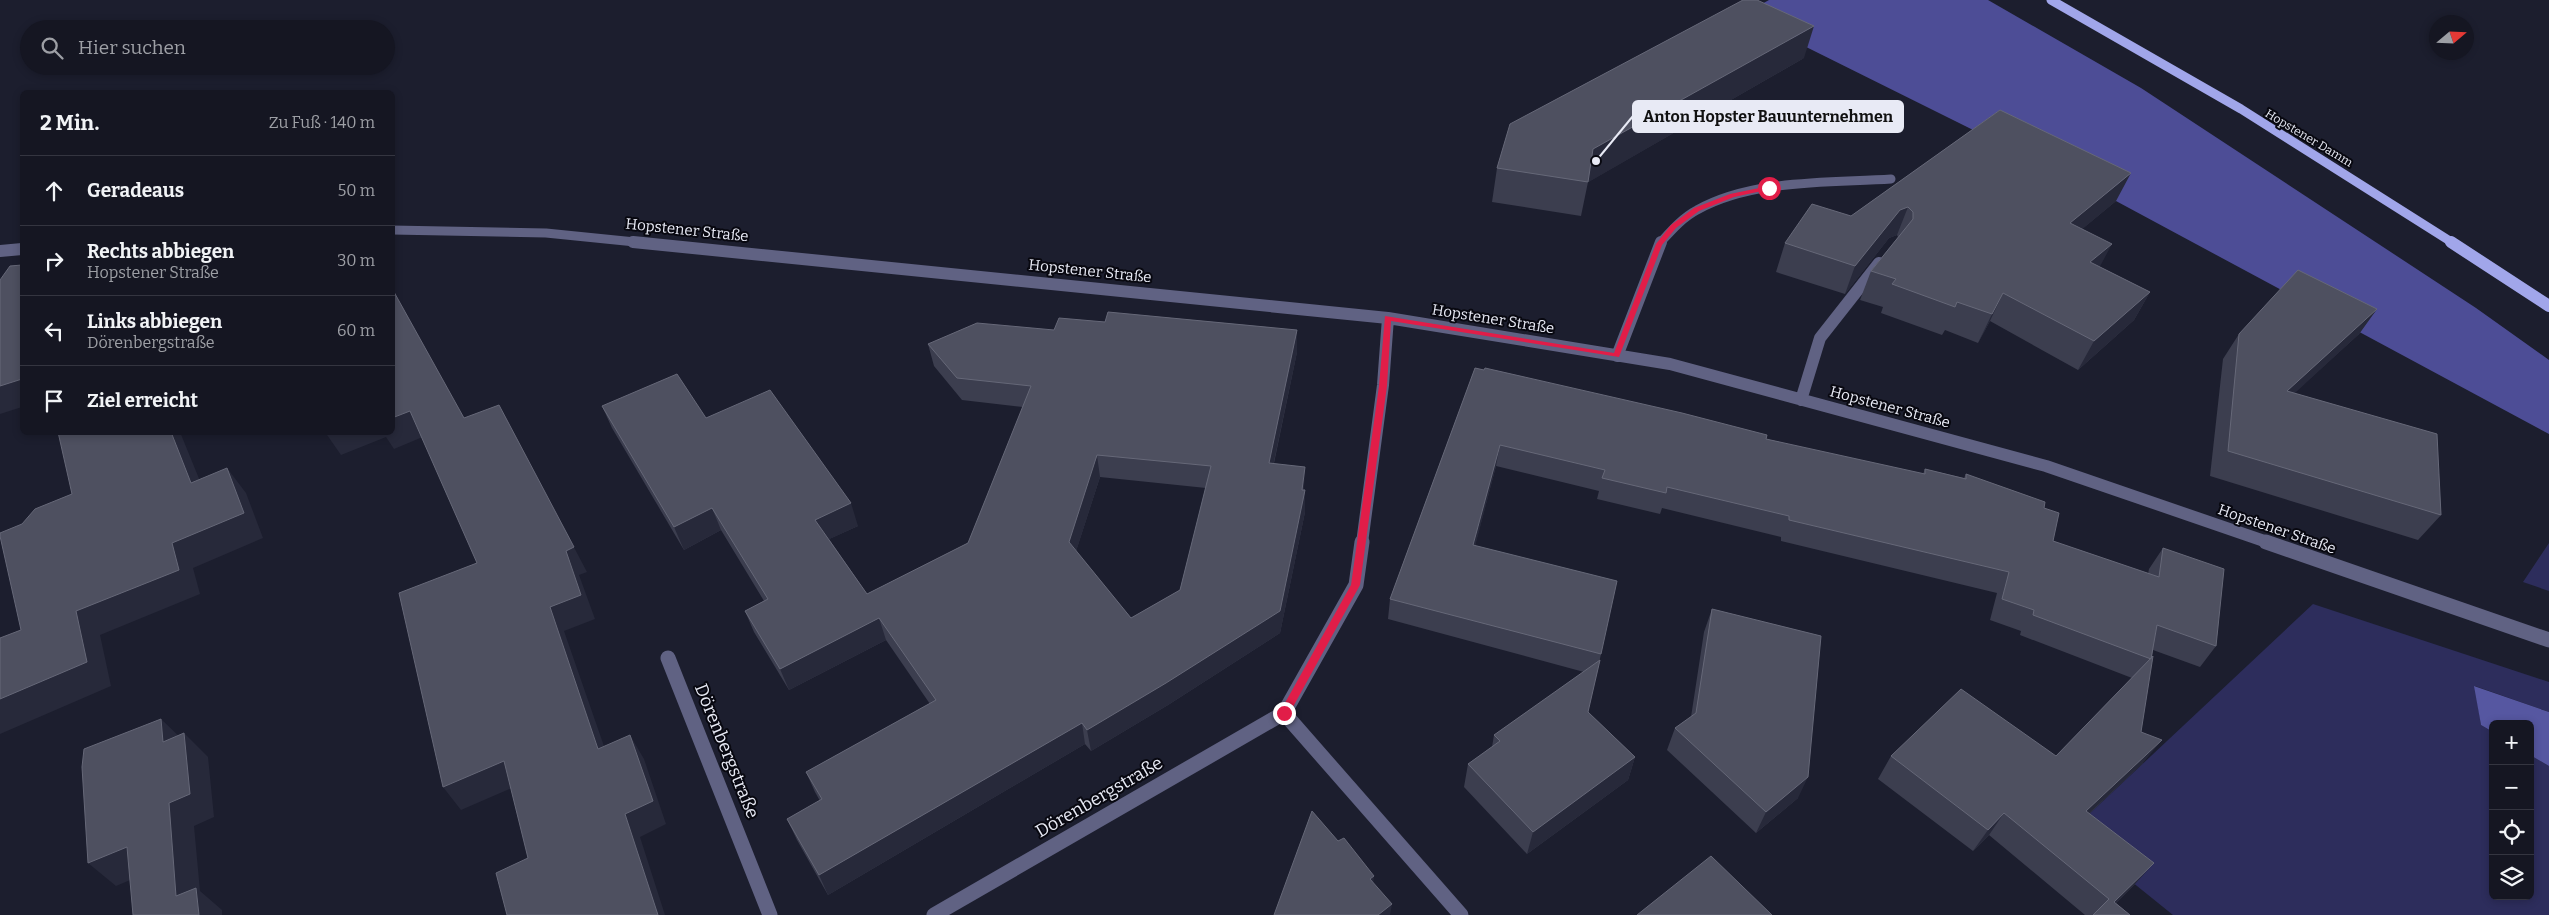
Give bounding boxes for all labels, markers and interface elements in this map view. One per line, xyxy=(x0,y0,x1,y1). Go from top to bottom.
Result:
north arrow xyxy=(2429,15,2474,60)
search box xyxy=(20,20,395,75)
icon: search xyxy=(38,34,66,62)
text: Hier suchen xyxy=(78,36,186,59)
callout: Anton Hopster Bauunternehmen xyxy=(1633,101,1903,132)
street label: Hopstener Damm xyxy=(2263,106,2356,170)
text: Anton Hopster Bauunternehmen xyxy=(1643,107,1894,126)
text: 2 Min. xyxy=(40,110,99,136)
text: Zu Fuß · 140 m xyxy=(269,113,375,132)
icon: ahead xyxy=(40,177,68,205)
route start xyxy=(1758,177,1781,200)
text: Geradeaus xyxy=(87,179,184,202)
text: 50 m xyxy=(338,181,375,200)
street label: Hopstener Straße xyxy=(625,215,749,245)
text: Rechts abbiegen xyxy=(87,240,234,263)
icon: right xyxy=(40,247,68,275)
text: 30 m xyxy=(337,251,375,270)
street label: Hopstener Straße xyxy=(1028,256,1152,286)
text: Hopstener Straße xyxy=(87,263,219,282)
street label: Hopstener Straße xyxy=(1431,300,1555,338)
text: Links abbiegen xyxy=(87,310,222,333)
icon: left xyxy=(40,317,68,345)
text: 60 m xyxy=(337,321,375,340)
text: Dörenbergstraße xyxy=(87,333,214,352)
street label: Hopstener Straße xyxy=(1828,382,1952,432)
icon: arrive xyxy=(40,387,68,415)
text: Ziel erreicht xyxy=(87,389,198,412)
street label: Hopstener Straße xyxy=(2216,500,2338,558)
street label: Dörenbergstraße xyxy=(690,680,764,822)
route end xyxy=(1273,702,1296,725)
map controls xyxy=(2489,720,2534,900)
button: + xyxy=(2489,720,2534,765)
street label: Dörenbergstraße xyxy=(1031,752,1167,842)
button: − xyxy=(2489,765,2534,810)
button: locate xyxy=(2489,810,2534,855)
button: layers xyxy=(2489,855,2534,900)

